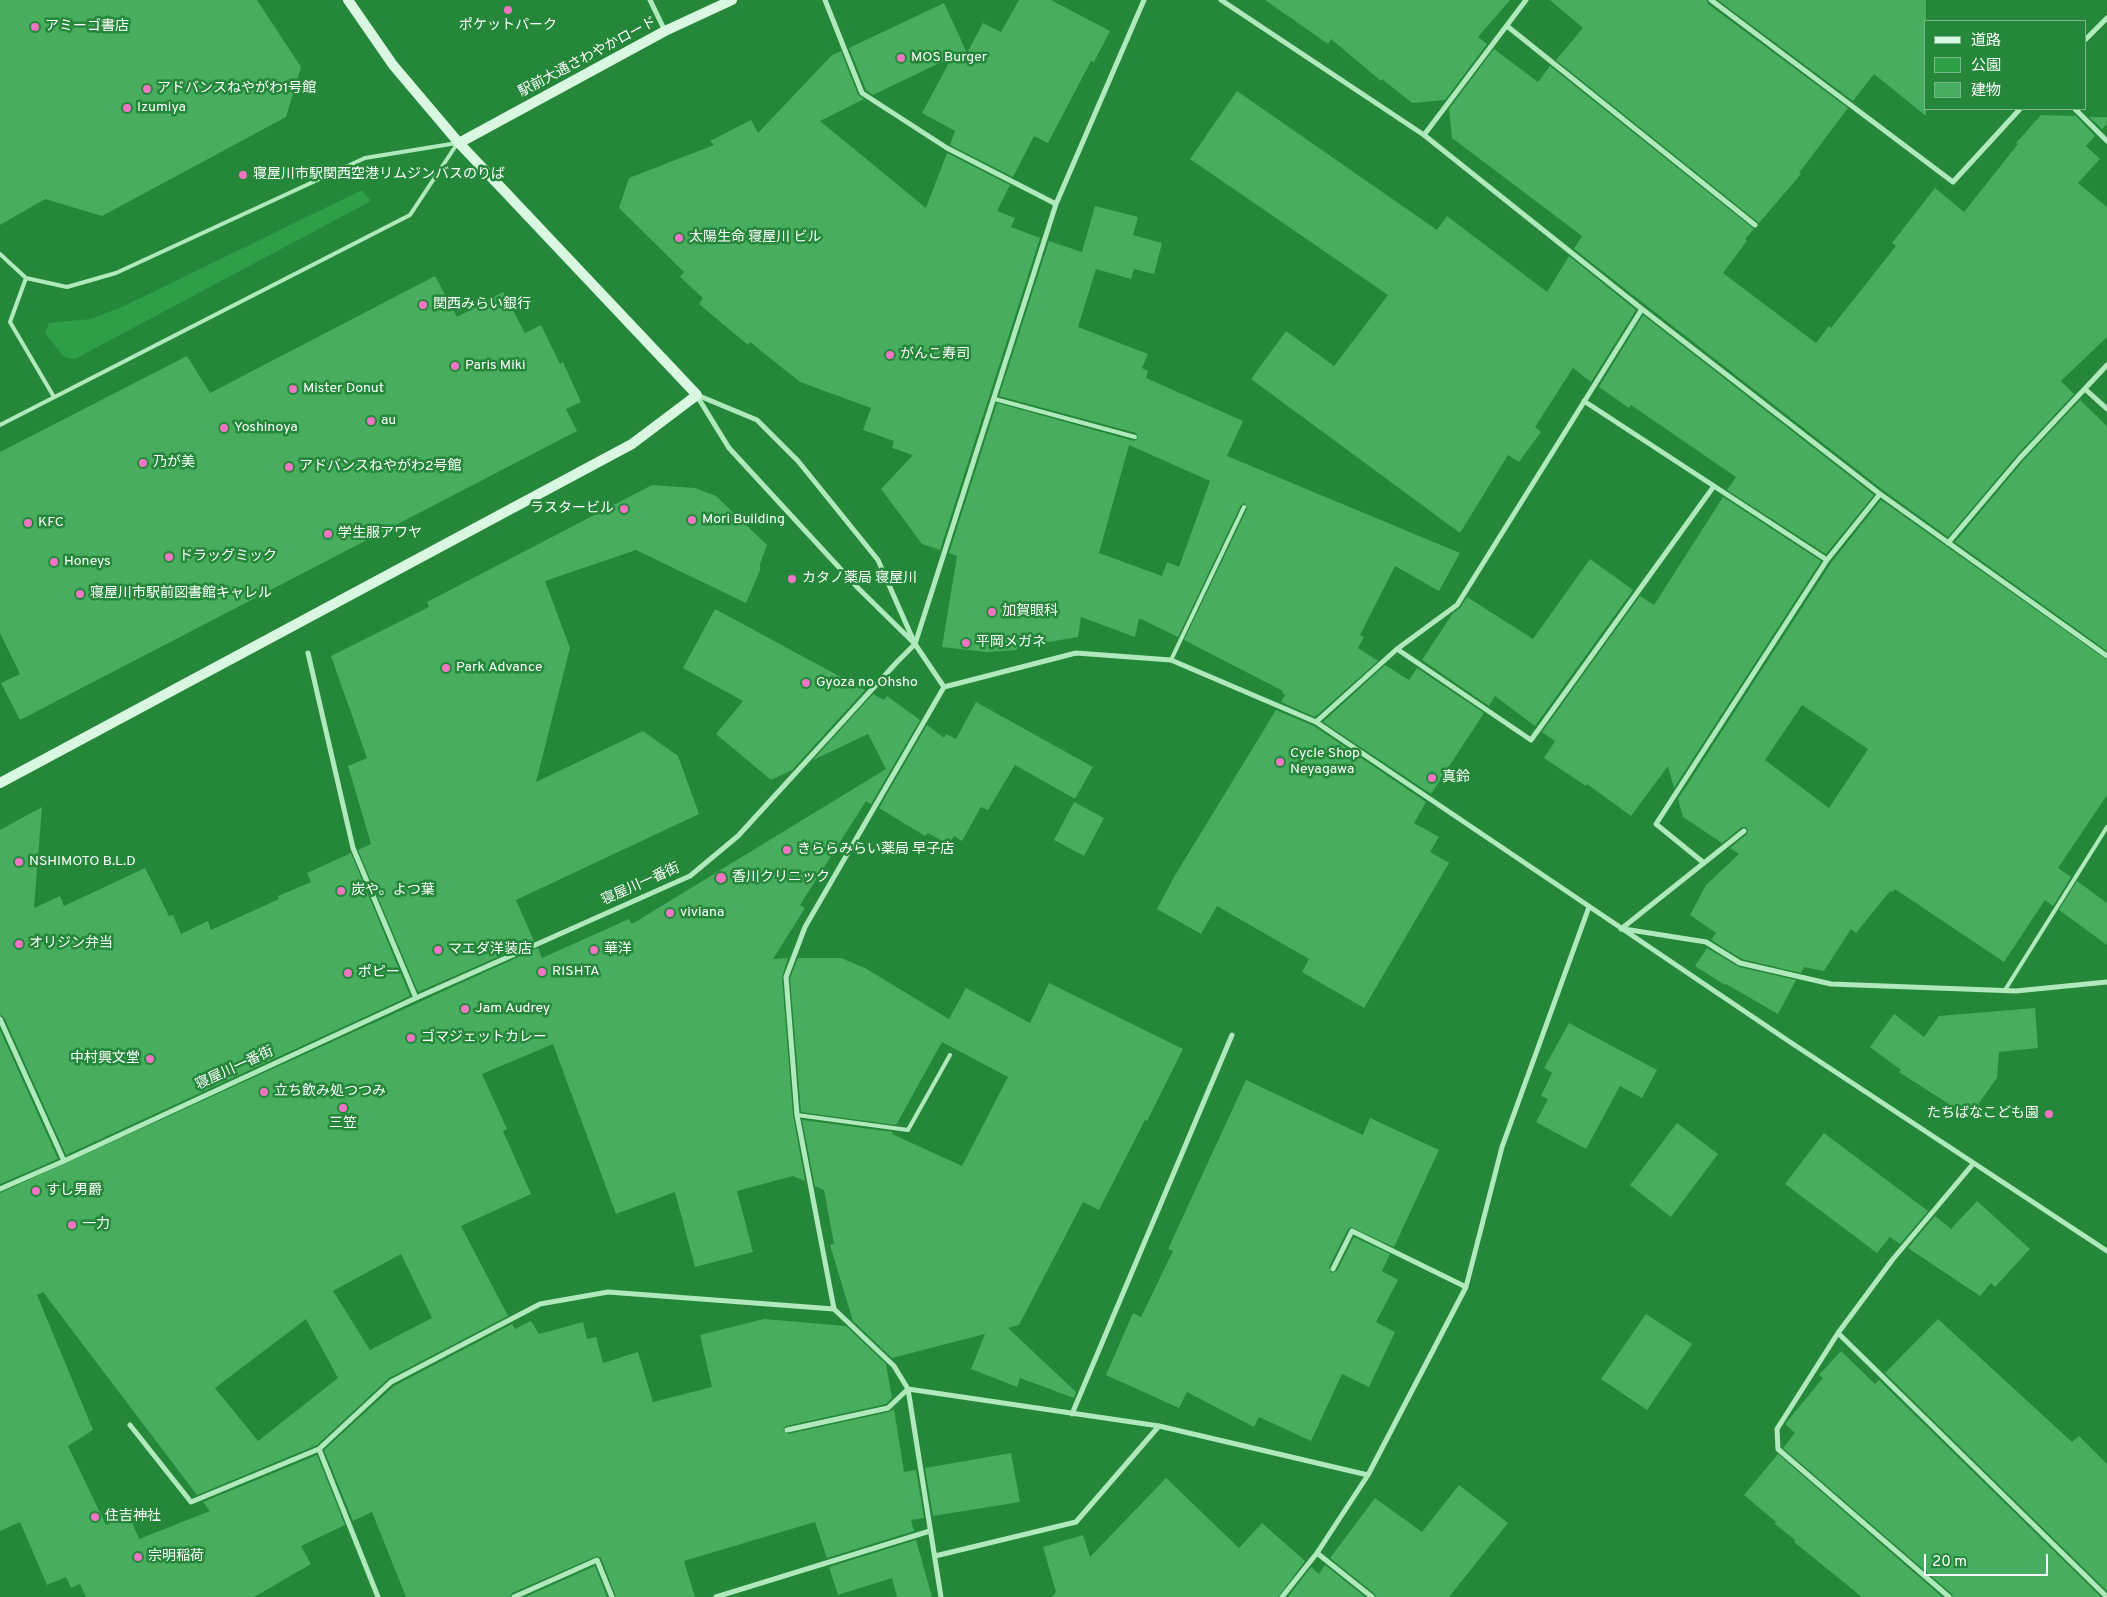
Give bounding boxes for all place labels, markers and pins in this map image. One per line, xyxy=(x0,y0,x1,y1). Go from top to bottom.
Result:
marker: ポケットパーク xyxy=(502,4,514,16)
place label: ポケットパーク xyxy=(459,18,557,34)
place label: アミーゴ書店 xyxy=(45,19,129,35)
marker: アミーゴ書店 xyxy=(29,21,41,33)
place label: MOS Burger xyxy=(911,50,987,66)
marker: MOS Burger xyxy=(895,52,907,64)
place label: アドバンスねやがわ1号館 xyxy=(157,81,316,97)
marker: アドバンスねやがわ1号館 xyxy=(141,83,153,95)
place label: Izumiya xyxy=(137,100,186,116)
marker: Izumiya xyxy=(121,102,133,114)
place label: 寝屋川市駅関西空港リムジンバスのりば xyxy=(253,167,505,183)
marker: 寝屋川市駅関西空港リムジンバスのりば xyxy=(237,169,249,181)
place label: 太陽生命 寝屋川 ビル xyxy=(689,230,822,246)
marker: 太陽生命 寝屋川 ビル xyxy=(673,232,685,244)
place label: 関西みらい銀行 xyxy=(433,297,531,313)
marker: 関西みらい銀行 xyxy=(417,299,429,311)
place label: がんこ寿司 xyxy=(900,347,970,363)
marker: がんこ寿司 xyxy=(884,349,896,361)
place label: Paris Miki xyxy=(465,358,526,374)
marker: Paris Miki xyxy=(449,360,461,372)
place label: Mister Donut xyxy=(303,381,384,397)
marker: Mister Donut xyxy=(287,383,299,395)
place label: au xyxy=(381,413,396,429)
marker: au xyxy=(365,415,377,427)
place label: Yoshinoya xyxy=(234,420,298,436)
marker: Yoshinoya xyxy=(218,422,230,434)
place label: 乃が美 xyxy=(153,455,195,471)
marker: 乃が美 xyxy=(137,457,149,469)
place label: アドバンスねやがわ2号館 xyxy=(299,459,462,475)
marker: アドバンスねやがわ2号館 xyxy=(283,461,295,473)
place label: ラスタービル xyxy=(530,501,614,517)
marker: ラスタービル xyxy=(618,503,630,515)
place label: Mori Building xyxy=(702,512,785,528)
marker: Mori Building xyxy=(686,514,698,526)
place label: KFC xyxy=(38,515,64,531)
marker: KFC xyxy=(22,517,34,529)
place label: 学生服アワヤ xyxy=(338,526,422,542)
marker: 学生服アワヤ xyxy=(322,528,334,540)
place label: ドラッグミック xyxy=(179,549,277,565)
marker: ドラッグミック xyxy=(163,551,175,563)
place label: Honeys xyxy=(64,554,111,570)
marker: Honeys xyxy=(48,556,60,568)
place label: カタノ薬局 寝屋川 xyxy=(802,571,917,587)
marker: カタノ薬局 寝屋川 xyxy=(786,573,798,585)
place label: 寝屋川市駅前図書館キャレル xyxy=(90,586,272,602)
marker: 寝屋川市駅前図書館キャレル xyxy=(74,588,86,600)
place label: 加賀眼科 xyxy=(1002,604,1058,620)
marker: 加賀眼科 xyxy=(986,606,998,618)
place label: 平岡メガネ xyxy=(976,635,1046,651)
marker: 平岡メガネ xyxy=(960,637,972,649)
place label: Park Advance xyxy=(456,660,543,676)
marker: Park Advance xyxy=(440,662,452,674)
place label: Gyoza no Ohsho xyxy=(816,675,918,691)
marker: Gyoza no Ohsho xyxy=(800,677,812,689)
place label: Cycle Shop Neyagawa xyxy=(1290,746,1360,779)
marker: Cycle Shop Neyagawa xyxy=(1274,756,1286,768)
place label: 真鈴 xyxy=(1442,770,1470,786)
marker: 真鈴 xyxy=(1426,772,1438,784)
place label: きららみらい薬局 早子店 xyxy=(797,842,954,858)
marker: きららみらい薬局 早子店 xyxy=(781,844,793,856)
place label: NSHIMOTO B.L.D xyxy=(29,854,136,870)
marker: NSHIMOTO B.L.D xyxy=(13,856,25,868)
place label: 香川クリニック xyxy=(732,870,830,886)
marker: 香川クリニック xyxy=(714,871,728,885)
place label: 炭や。よつ葉 xyxy=(351,883,435,899)
marker: 炭や。よつ葉 xyxy=(335,885,347,897)
place label: viviana xyxy=(680,905,724,921)
marker: viviana xyxy=(664,907,676,919)
place label: オリジン弁当 xyxy=(29,936,113,952)
marker: オリジン弁当 xyxy=(13,938,25,950)
place label: マエダ洋装店 xyxy=(448,942,532,958)
place label: 華洋 xyxy=(604,942,632,958)
marker: マエダ洋装店 xyxy=(432,944,444,956)
marker: 華洋 xyxy=(588,944,600,956)
place label: RISHTA xyxy=(552,964,599,980)
place label: ポピー xyxy=(358,965,400,981)
marker: RISHTA xyxy=(536,966,548,978)
marker: ポピー xyxy=(342,967,354,979)
place label: Jam Audrey xyxy=(475,1001,550,1017)
marker: Jam Audrey xyxy=(459,1003,471,1015)
place label: ゴマジェットカレー xyxy=(421,1030,547,1046)
marker: ゴマジェットカレー xyxy=(405,1032,417,1044)
place label: 中村興文堂 xyxy=(70,1051,140,1067)
marker: 中村興文堂 xyxy=(144,1053,156,1065)
place label: 立ち飲み処つつみ xyxy=(274,1084,386,1100)
marker: 立ち飲み処つつみ xyxy=(258,1086,270,1098)
marker: 三笠 xyxy=(337,1102,349,1114)
place label: たちばなこども園 xyxy=(1927,1106,2039,1122)
marker: たちばなこども園 xyxy=(2043,1108,2055,1120)
place label: 三笠 xyxy=(329,1116,357,1132)
place label: すし男爵 xyxy=(46,1183,102,1199)
marker: すし男爵 xyxy=(30,1185,42,1197)
place label: 一力 xyxy=(82,1217,110,1233)
marker: 一力 xyxy=(66,1219,78,1231)
place label: 住吉神社 xyxy=(105,1509,161,1525)
marker: 住吉神社 xyxy=(89,1511,101,1523)
place label: 宗明稲荷 xyxy=(148,1549,204,1565)
marker: 宗明稲荷 xyxy=(132,1551,144,1563)

